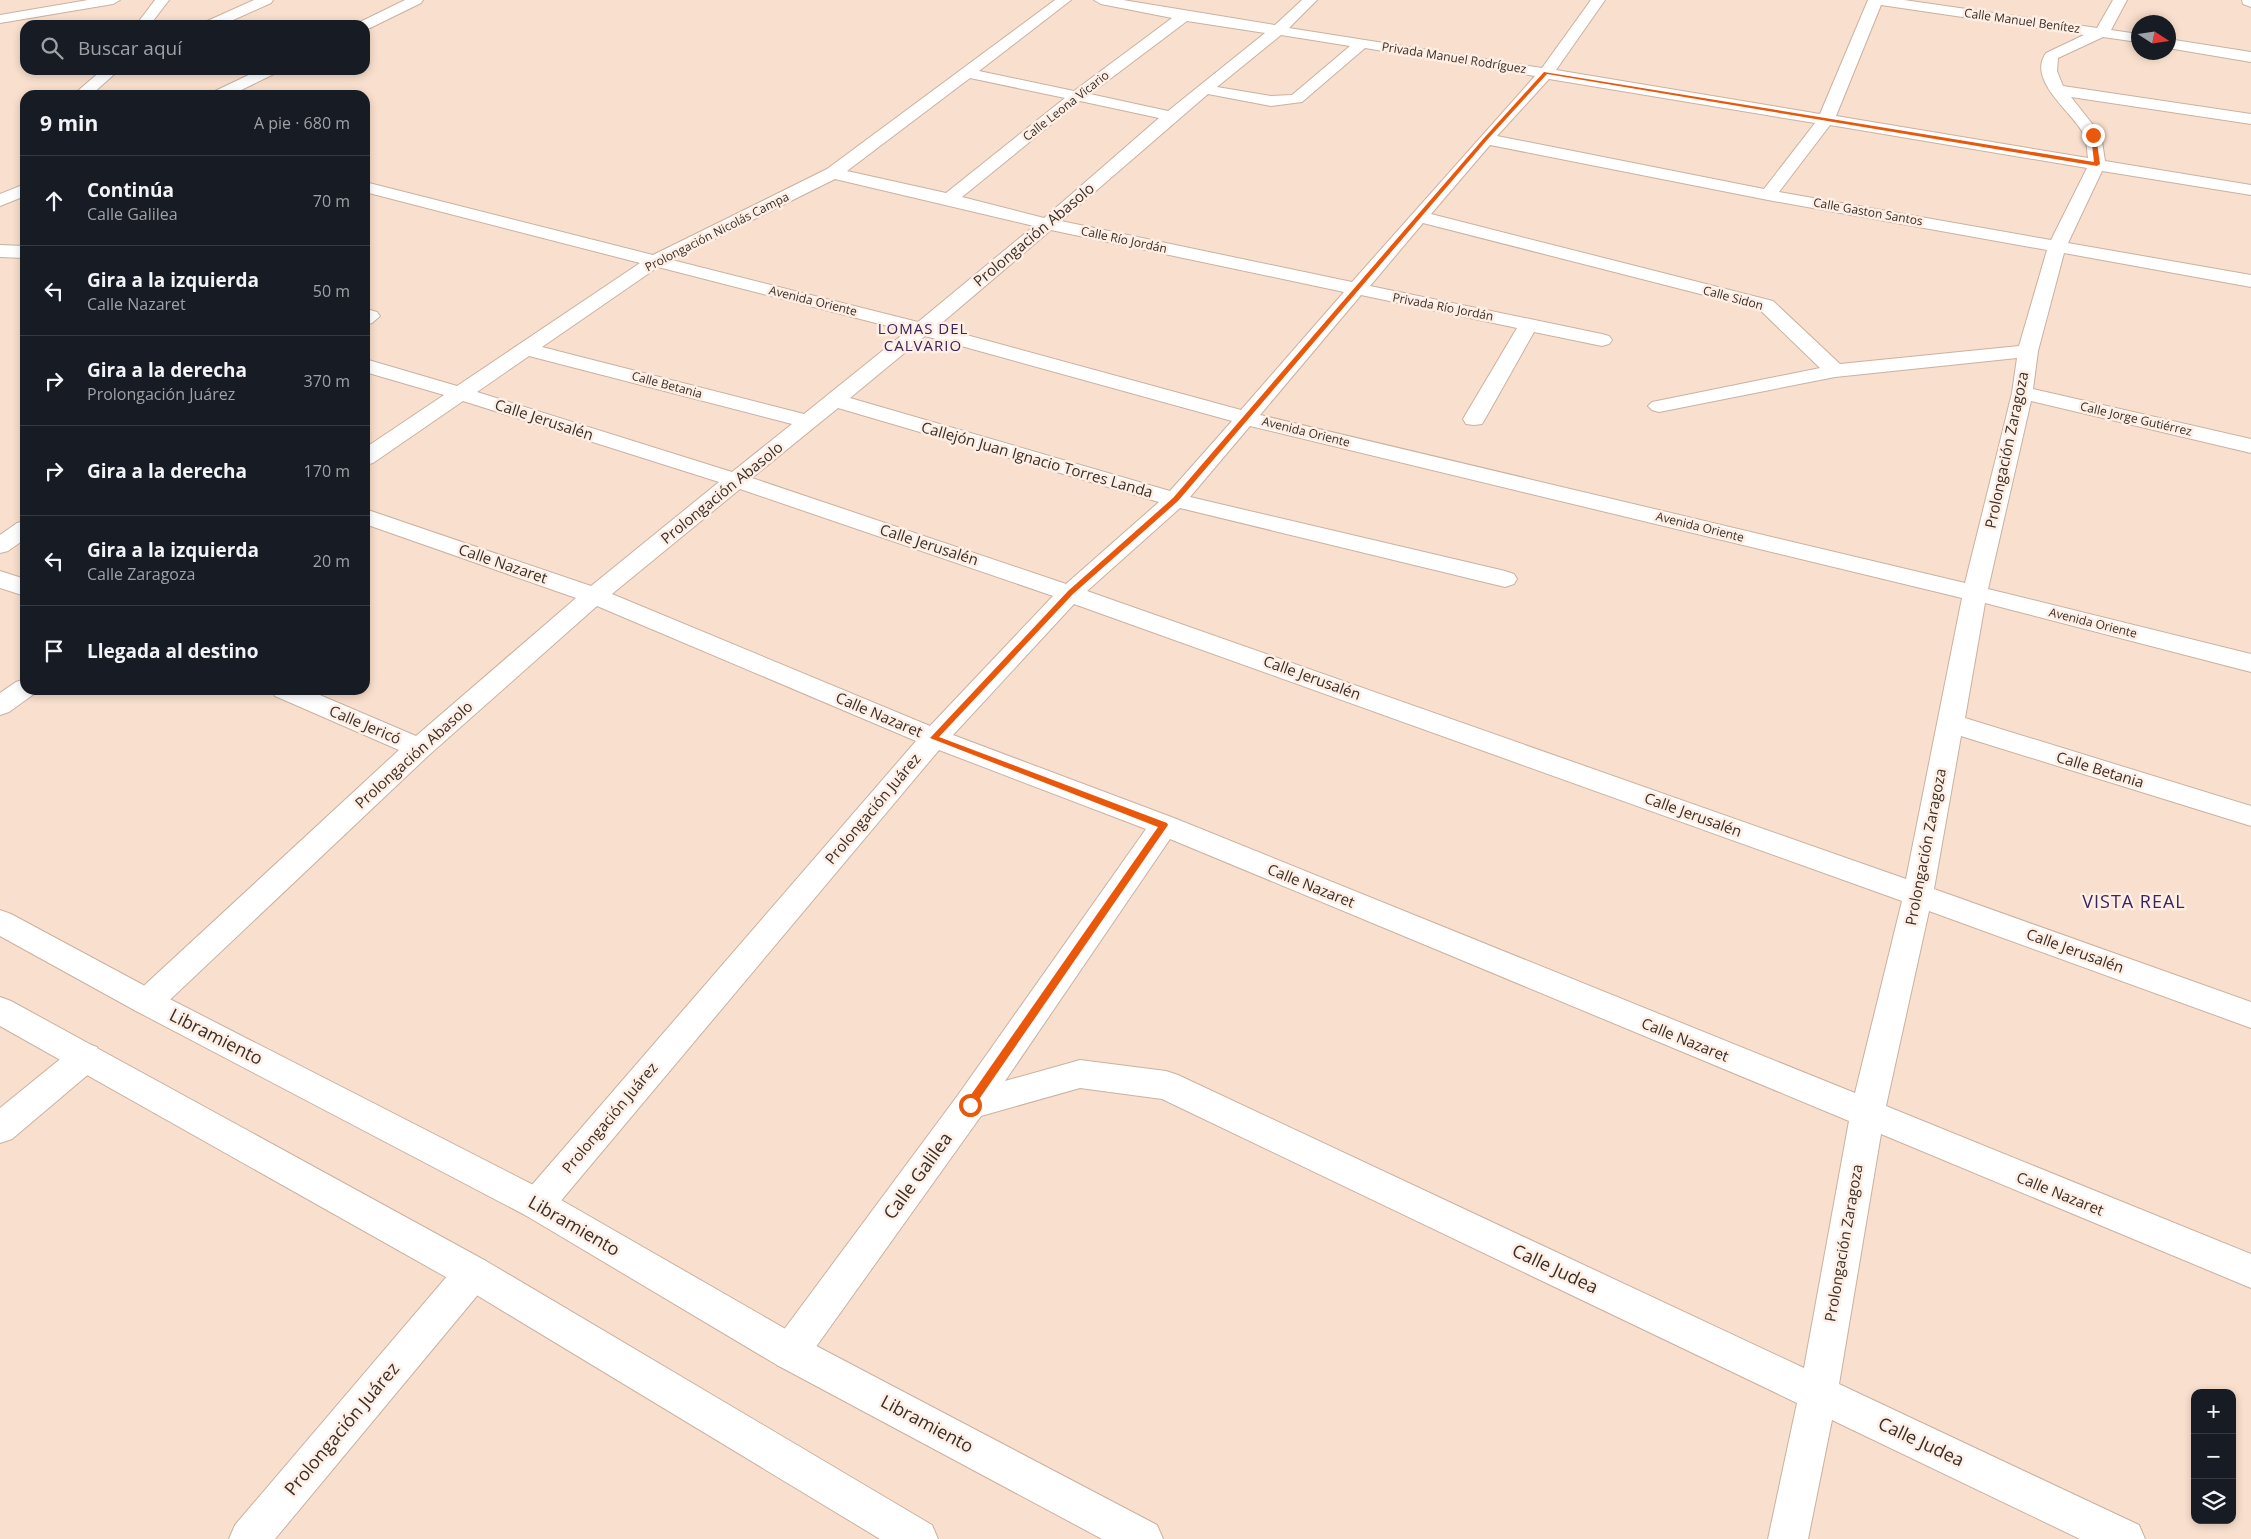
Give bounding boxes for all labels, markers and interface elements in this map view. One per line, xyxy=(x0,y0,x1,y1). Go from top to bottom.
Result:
street label: Calle Manuel Benítez xyxy=(1963,4,2081,37)
north arrow xyxy=(2131,15,2176,60)
search box xyxy=(20,20,370,75)
icon: search xyxy=(38,34,66,62)
text: Buscar aquí xyxy=(78,35,182,61)
street label: Privada Manuel Rodríguez xyxy=(1381,38,1528,77)
street label: Calle Leona Vicario xyxy=(1019,67,1112,145)
text: 9 min xyxy=(40,109,98,137)
text: A pie · 680 m xyxy=(254,112,350,134)
route end xyxy=(2082,124,2105,147)
text: Continúa xyxy=(87,177,174,203)
street label: Prolongación Abasolo xyxy=(969,178,1098,291)
icon: ahead xyxy=(40,187,68,215)
street label: Prolongación Nicolás Campa xyxy=(642,188,792,275)
text: 70 m xyxy=(313,190,350,212)
street label: Calle Gaston Santos xyxy=(1812,193,1925,230)
text: Calle Galilea xyxy=(87,203,178,225)
street label: Calle Río Jordán xyxy=(1079,222,1169,257)
text: Gira a la izquierda xyxy=(87,267,259,293)
icon: left xyxy=(40,277,68,305)
text: 50 m xyxy=(313,280,350,302)
street label: Avenida Oriente xyxy=(767,281,859,320)
street label: Calle Sidon xyxy=(1701,281,1765,314)
street label: Privada Río Jordán xyxy=(1391,288,1495,325)
text: Calle Nazaret xyxy=(87,293,186,315)
district label: LOMAS DEL CALVARIO xyxy=(878,318,968,355)
text: Gira a la derecha xyxy=(87,357,247,383)
icon: right xyxy=(40,367,68,395)
street label: Calle Betania xyxy=(630,367,704,402)
text: 370 m xyxy=(304,370,350,392)
street label: Prolongación Zaragoza xyxy=(1980,370,2032,530)
text: Prolongación Juárez xyxy=(87,383,235,405)
street label: Calle Jerusalén xyxy=(493,394,596,444)
street label: Calle Jorge Gutiérrez xyxy=(2079,397,2194,440)
street label: Avenida Oriente xyxy=(1260,412,1352,451)
street label: Callejón Juan Ignacio Torres Landa xyxy=(919,416,1155,502)
street label: Prolongación Abasolo xyxy=(656,437,787,548)
icon: right xyxy=(40,457,68,485)
text: Gira a la derecha xyxy=(87,458,247,484)
text: 170 m xyxy=(304,460,350,482)
street label: Avenida Oriente xyxy=(1654,507,1746,546)
street label: Calle Jerusalén xyxy=(878,519,981,569)
text: Gira a la izquierda xyxy=(87,537,259,563)
street label: Calle Nazaret xyxy=(456,539,550,588)
icon: left xyxy=(40,547,68,575)
text: 20 m xyxy=(313,550,350,572)
text: Calle Zaragoza xyxy=(87,563,195,585)
street label: Avenida Oriente xyxy=(2047,603,2139,642)
icon: arrive xyxy=(40,637,68,665)
text: Llegada al destino xyxy=(87,638,259,664)
street label: Calle Jerusalén xyxy=(1261,650,1364,704)
street label: Calle Nazaret xyxy=(833,687,926,741)
street label: Prolongación Abasolo xyxy=(350,696,476,812)
street label: Calle Jericó xyxy=(326,700,404,748)
street label: Calle Betania xyxy=(2054,746,2147,792)
street label: Prolongación Juárez xyxy=(820,749,925,868)
street label: Prolongación Zaragoza xyxy=(1900,767,1950,927)
street label: Calle Jerusalén xyxy=(1642,787,1745,841)
street label: Calle Nazaret xyxy=(1265,858,1358,912)
district label: VISTA REAL xyxy=(2082,889,2186,913)
street label: Calle Jerusalén xyxy=(2024,923,2127,977)
street label: Libramiento xyxy=(166,1002,267,1070)
street label: Calle Nazaret xyxy=(1639,1012,1732,1066)
street label: Prolongación Juárez xyxy=(557,1058,662,1177)
route start xyxy=(959,1094,982,1117)
street label: Calle Galilea xyxy=(877,1127,957,1224)
street label: Prolongación Zaragoza xyxy=(1819,1162,1867,1323)
street label: Calle Nazaret xyxy=(2014,1166,2107,1220)
street label: Libramiento xyxy=(524,1189,625,1261)
street label: Calle Judea xyxy=(1509,1238,1602,1298)
street label: Prolongación Juárez xyxy=(278,1357,404,1500)
street label: Libramiento xyxy=(877,1389,978,1458)
map controls xyxy=(2191,1389,2236,1524)
button: + xyxy=(2191,1389,2236,1434)
street label: Calle Judea xyxy=(1875,1411,1968,1471)
button: − xyxy=(2191,1434,2236,1479)
button: layers xyxy=(2191,1479,2236,1524)

